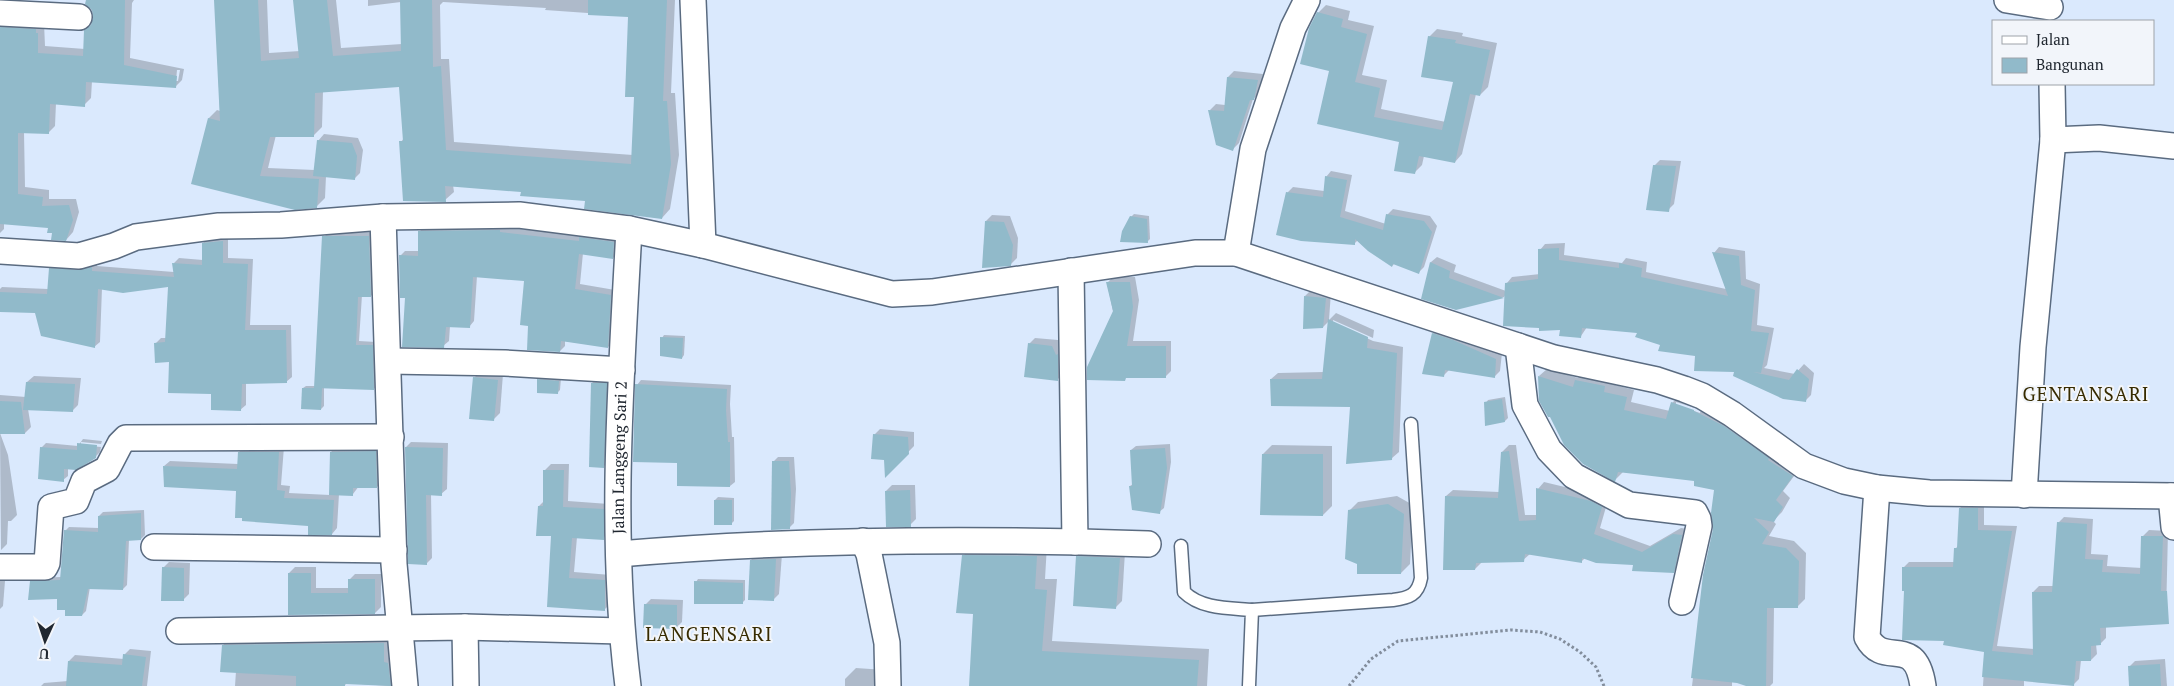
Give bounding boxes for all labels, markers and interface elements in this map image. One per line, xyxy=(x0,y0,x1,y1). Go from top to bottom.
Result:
legend xyxy=(1992,20,2154,85)
text: Jalan xyxy=(2036,29,2070,49)
text: Bangunan xyxy=(2036,54,2104,74)
street label: Jalan Langgeng Sari 2 xyxy=(607,380,632,534)
district label: GENTANSARI xyxy=(2022,381,2150,406)
north arrow xyxy=(20,616,70,666)
district label: LANGENSARI xyxy=(645,621,773,646)
text: U xyxy=(39,645,50,664)

